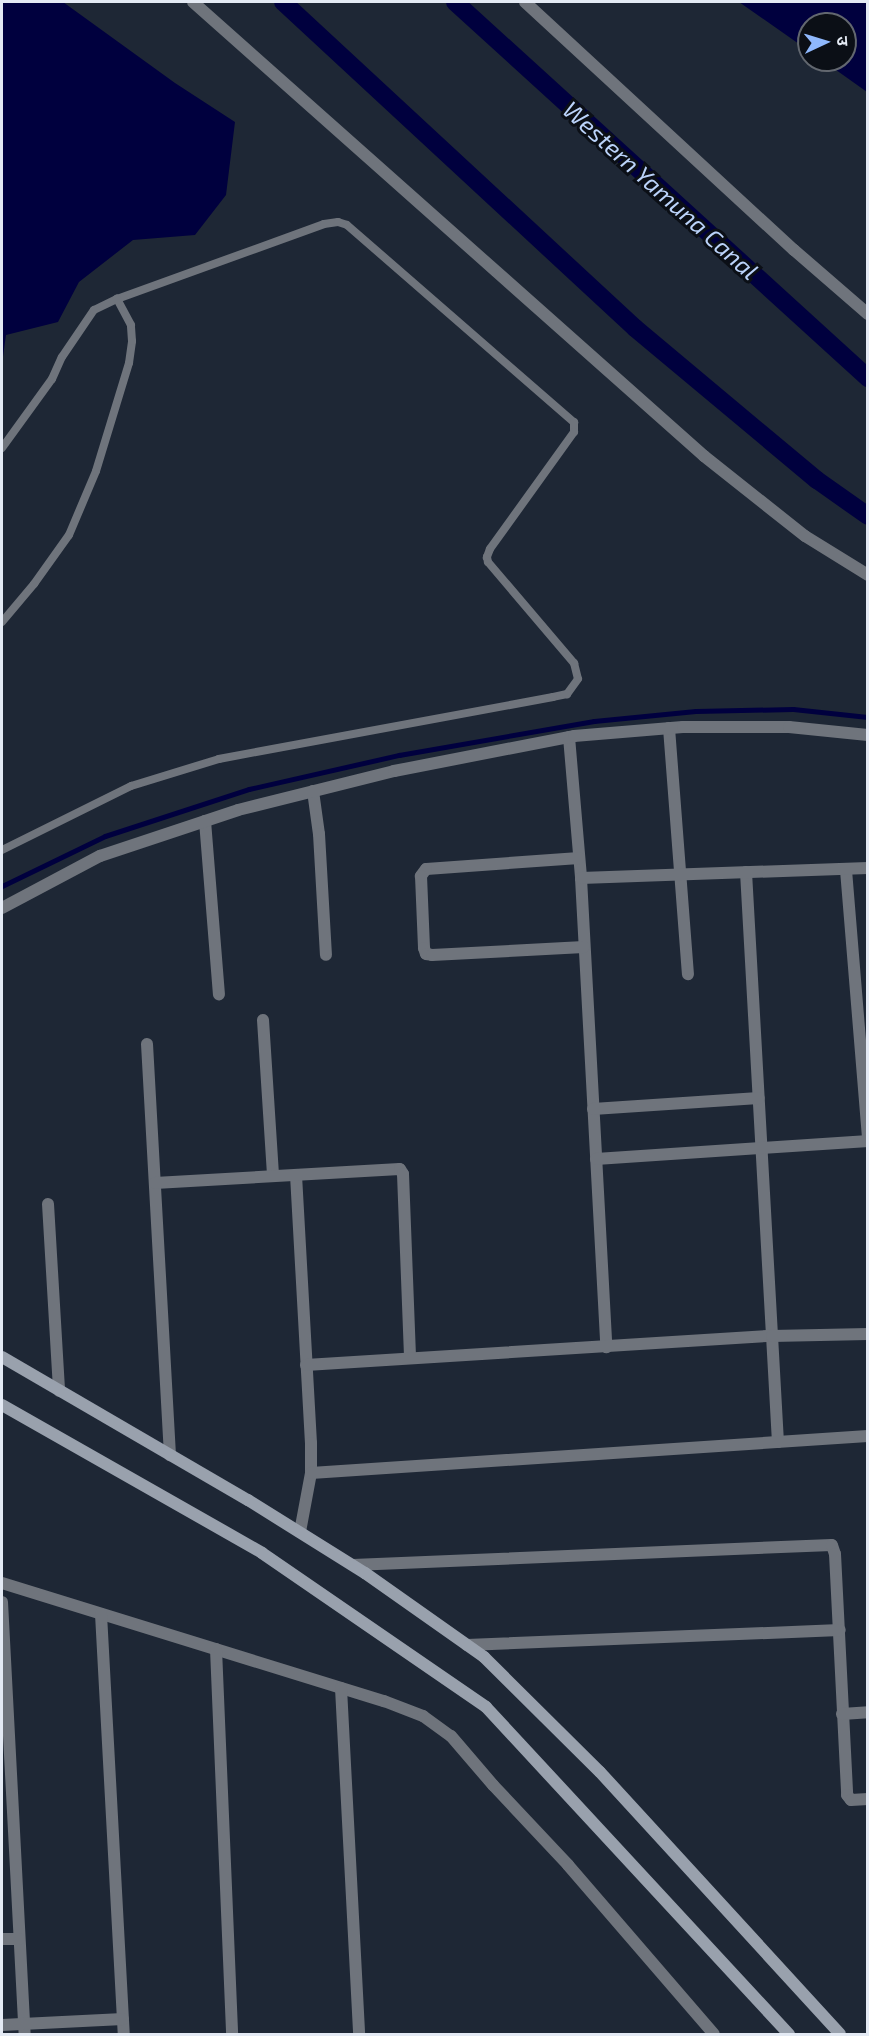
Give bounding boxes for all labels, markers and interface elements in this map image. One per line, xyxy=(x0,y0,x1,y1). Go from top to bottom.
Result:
north arrow xyxy=(797,12,857,72)
text: उ xyxy=(834,36,853,46)
water label: Western Yamuna Canal xyxy=(557,95,765,285)

